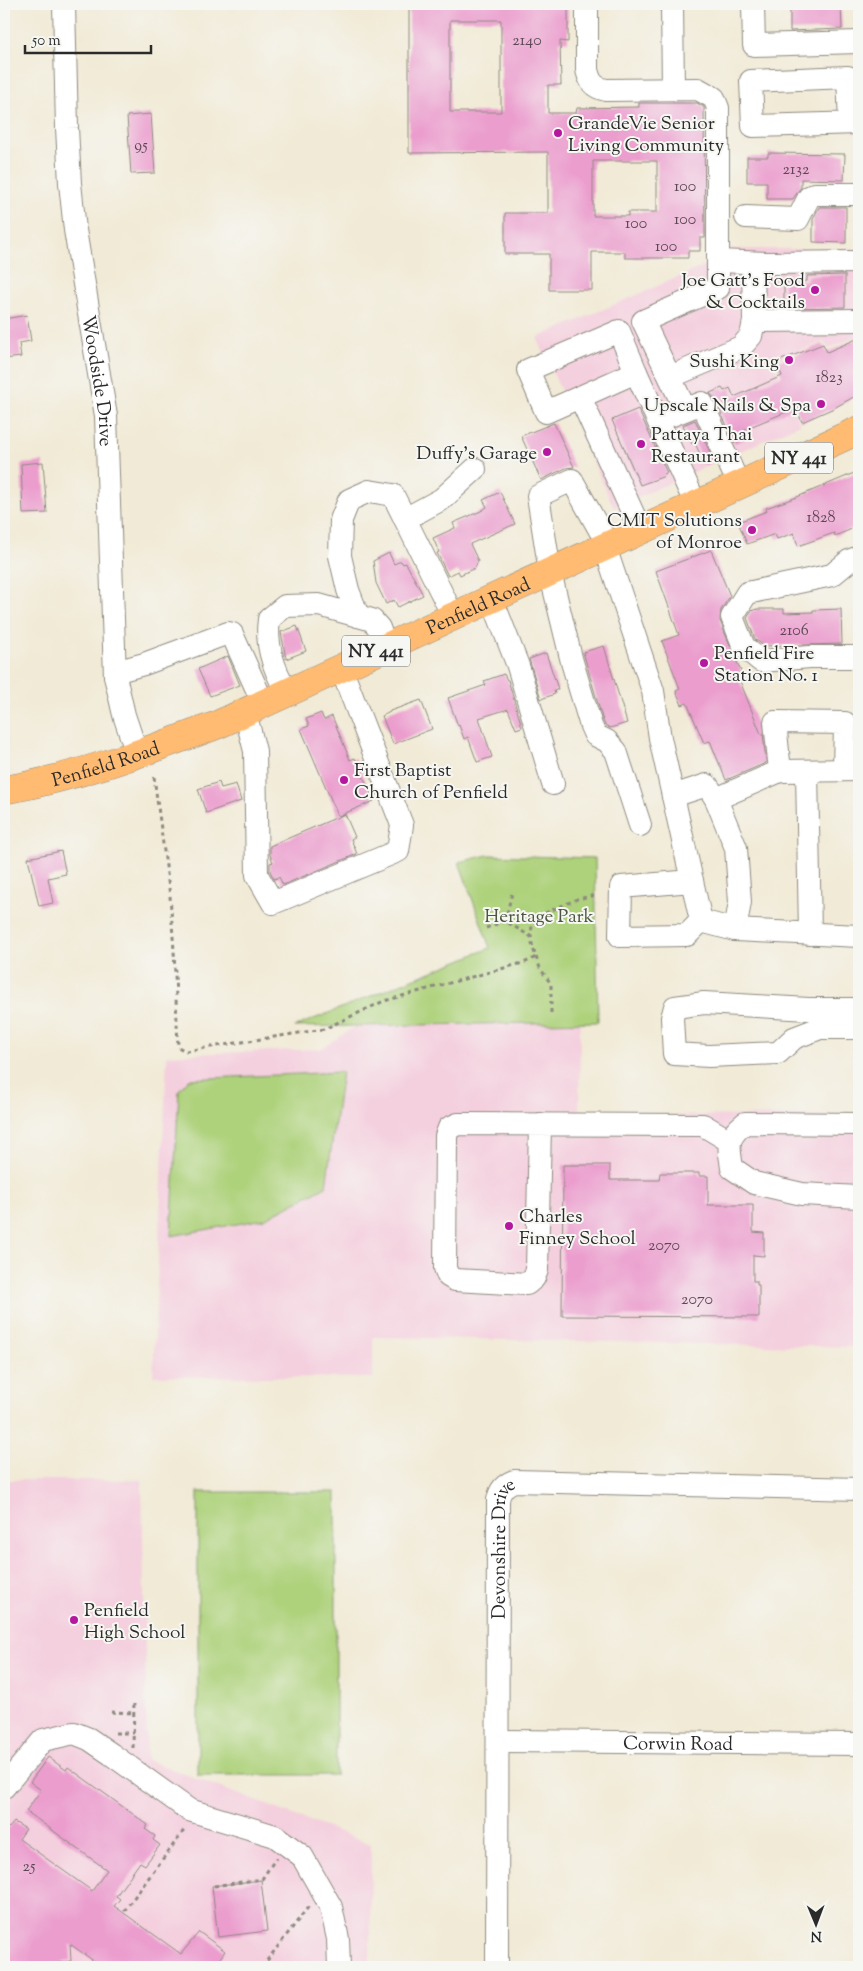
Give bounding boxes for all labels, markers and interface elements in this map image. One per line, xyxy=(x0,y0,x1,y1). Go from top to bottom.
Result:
scale bar xyxy=(25,22,151,54)
house number: 2140 xyxy=(512,30,542,53)
text: 50 m xyxy=(31,31,61,52)
place label: GrandeVie Senior Living Community xyxy=(568,111,725,160)
marker: GrandeVie Senior Living Community xyxy=(552,127,564,139)
house number: 95 xyxy=(134,135,148,158)
house number: 2132 xyxy=(783,159,810,182)
house number: 100 xyxy=(674,176,696,199)
house number: 100 xyxy=(674,209,696,232)
house number: 100 xyxy=(625,213,647,236)
house number: 100 xyxy=(655,236,677,259)
place label: Joe Gatt's Food & Cocktails xyxy=(680,268,805,317)
marker: Joe Gatt's Food & Cocktails xyxy=(809,284,821,296)
street label: Woodside Drive xyxy=(73,313,118,447)
place label: Sushi King xyxy=(689,349,779,376)
marker: Sushi King xyxy=(783,354,795,366)
house number: 1823 xyxy=(815,367,843,390)
place label: Upscale Nails & Spa xyxy=(643,393,811,420)
marker: Upscale Nails & Spa xyxy=(815,398,827,410)
place label: Pattaya Thai Restaurant xyxy=(651,422,752,471)
marker: Pattaya Thai Restaurant xyxy=(635,438,647,450)
place label: Duffy's Garage xyxy=(416,441,537,468)
road number: NY 441 xyxy=(765,442,833,473)
marker: Duffy's Garage xyxy=(541,446,553,458)
house number: 1828 xyxy=(807,507,835,530)
place label: CMIT Solutions of Monroe xyxy=(607,508,742,557)
marker: CMIT Solutions of Monroe xyxy=(746,524,758,536)
street label: Penfield Road xyxy=(422,572,535,643)
house number: 2106 xyxy=(779,620,809,643)
road number: NY 441 xyxy=(342,636,410,666)
place label: Penfield Fire Station No. 1 xyxy=(714,641,818,690)
marker: Penfield Fire Station No. 1 xyxy=(698,657,710,669)
street label: Penfield Road xyxy=(49,736,164,795)
place label: First Baptist Church of Penfield xyxy=(354,758,508,807)
marker: First Baptist Church of Penfield xyxy=(338,774,350,786)
park label: Heritage Park xyxy=(484,904,594,931)
place label: Charles Finney School xyxy=(519,1204,636,1253)
marker: Charles Finney School xyxy=(503,1220,515,1232)
house number: 2070 xyxy=(648,1235,680,1258)
house number: 2070 xyxy=(681,1289,713,1312)
street label: Devonshire Drive xyxy=(487,1472,521,1619)
place label: Penfield High School xyxy=(84,1598,186,1647)
marker: Penfield High School xyxy=(68,1614,80,1626)
street label: Corwin Road xyxy=(623,1731,733,1759)
house number: 25 xyxy=(23,1856,36,1879)
north arrow xyxy=(790,1898,840,1948)
text: N xyxy=(810,1925,822,1945)

